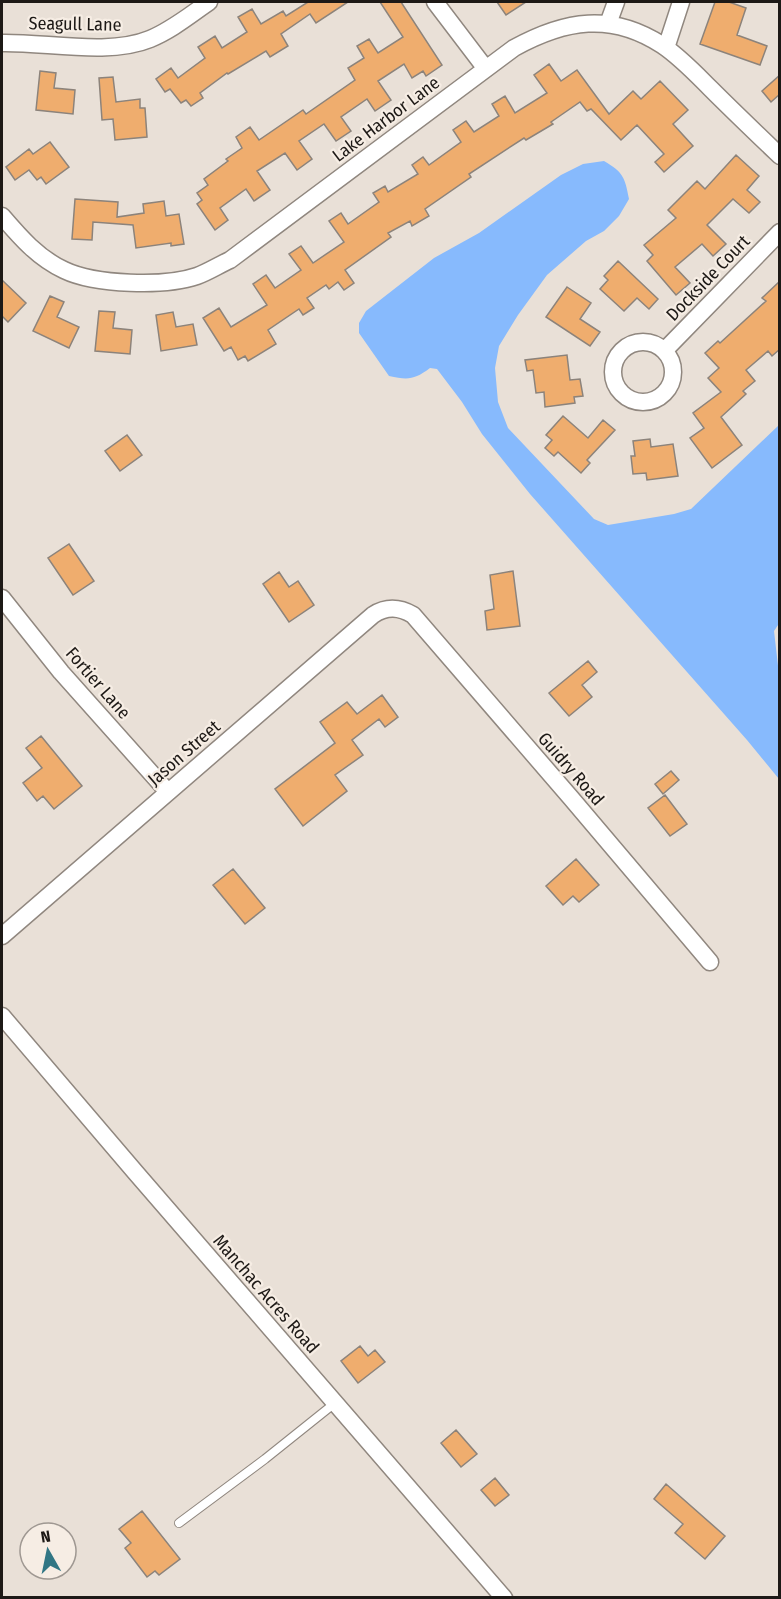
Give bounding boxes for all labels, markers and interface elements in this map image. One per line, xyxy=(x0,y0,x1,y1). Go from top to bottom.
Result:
street label: Seagull Lane xyxy=(28,12,122,36)
street label: Lake Harbor Lane xyxy=(328,71,444,166)
street label: Dockside Court xyxy=(662,230,754,325)
street label: Fortier Lane xyxy=(61,643,135,723)
street label: Jason Street xyxy=(143,716,225,790)
street label: Guidry Road xyxy=(533,728,609,810)
street label: Manchac Acres Road xyxy=(208,1230,324,1358)
north arrow xyxy=(18,1521,78,1581)
text: N xyxy=(40,1527,52,1547)

